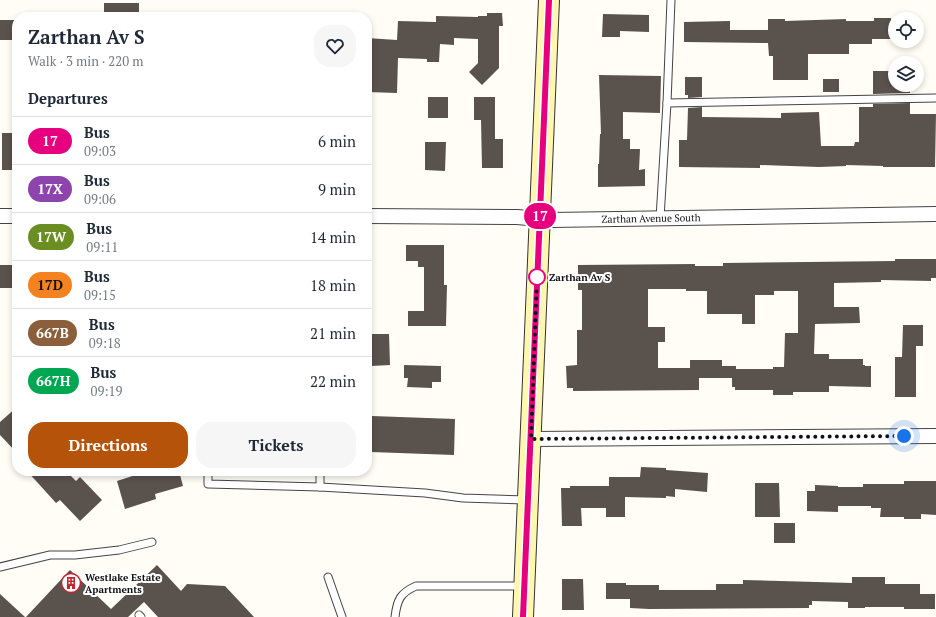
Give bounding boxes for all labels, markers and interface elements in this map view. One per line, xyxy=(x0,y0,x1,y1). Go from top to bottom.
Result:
map controls xyxy=(888,12,924,92)
button: locate xyxy=(888,12,924,48)
text: Zarthan Av S xyxy=(28,24,145,49)
button: heart xyxy=(314,25,356,67)
text: Walk · 3 min · 220 m xyxy=(28,52,143,70)
button: layers xyxy=(888,56,924,92)
text: Departures xyxy=(28,88,108,108)
text: Bus xyxy=(84,122,110,142)
text: 17 xyxy=(42,131,58,150)
text: 6 min xyxy=(318,131,356,151)
text: 09:03 xyxy=(84,142,116,160)
text: Bus xyxy=(84,170,110,190)
text: 17X xyxy=(37,179,63,198)
text: 9 min xyxy=(318,179,356,199)
text: 09:06 xyxy=(84,190,116,208)
line badge: 17 xyxy=(522,203,558,229)
text: 17 xyxy=(532,206,548,225)
street label: Zarthan Avenue South xyxy=(601,211,701,226)
text: Bus xyxy=(86,218,112,238)
text: 17W xyxy=(36,227,66,246)
text: 14 min xyxy=(310,227,356,247)
text: 09:11 xyxy=(86,238,118,256)
text: Bus xyxy=(84,266,110,286)
marker: Zarthan Av S xyxy=(528,268,546,286)
place label: Zarthan Av S xyxy=(549,271,611,284)
text: 17D xyxy=(37,275,63,294)
text: 18 min xyxy=(310,275,356,295)
text: 09:15 xyxy=(84,286,116,304)
text: Bus xyxy=(89,314,115,334)
text: 667B xyxy=(36,323,69,342)
text: 21 min xyxy=(310,323,356,343)
text: 09:18 xyxy=(89,334,121,352)
text: Bus xyxy=(91,362,116,382)
text: 667H xyxy=(36,371,71,390)
text: 22 min xyxy=(310,371,356,391)
text: 09:19 xyxy=(91,382,122,400)
button: Directions xyxy=(28,422,188,468)
button: Tickets xyxy=(196,422,356,468)
your location xyxy=(894,426,914,446)
place label: Westlake Estate Apartments xyxy=(85,571,161,596)
building icon: Westlake Estate Apartments xyxy=(60,572,82,594)

